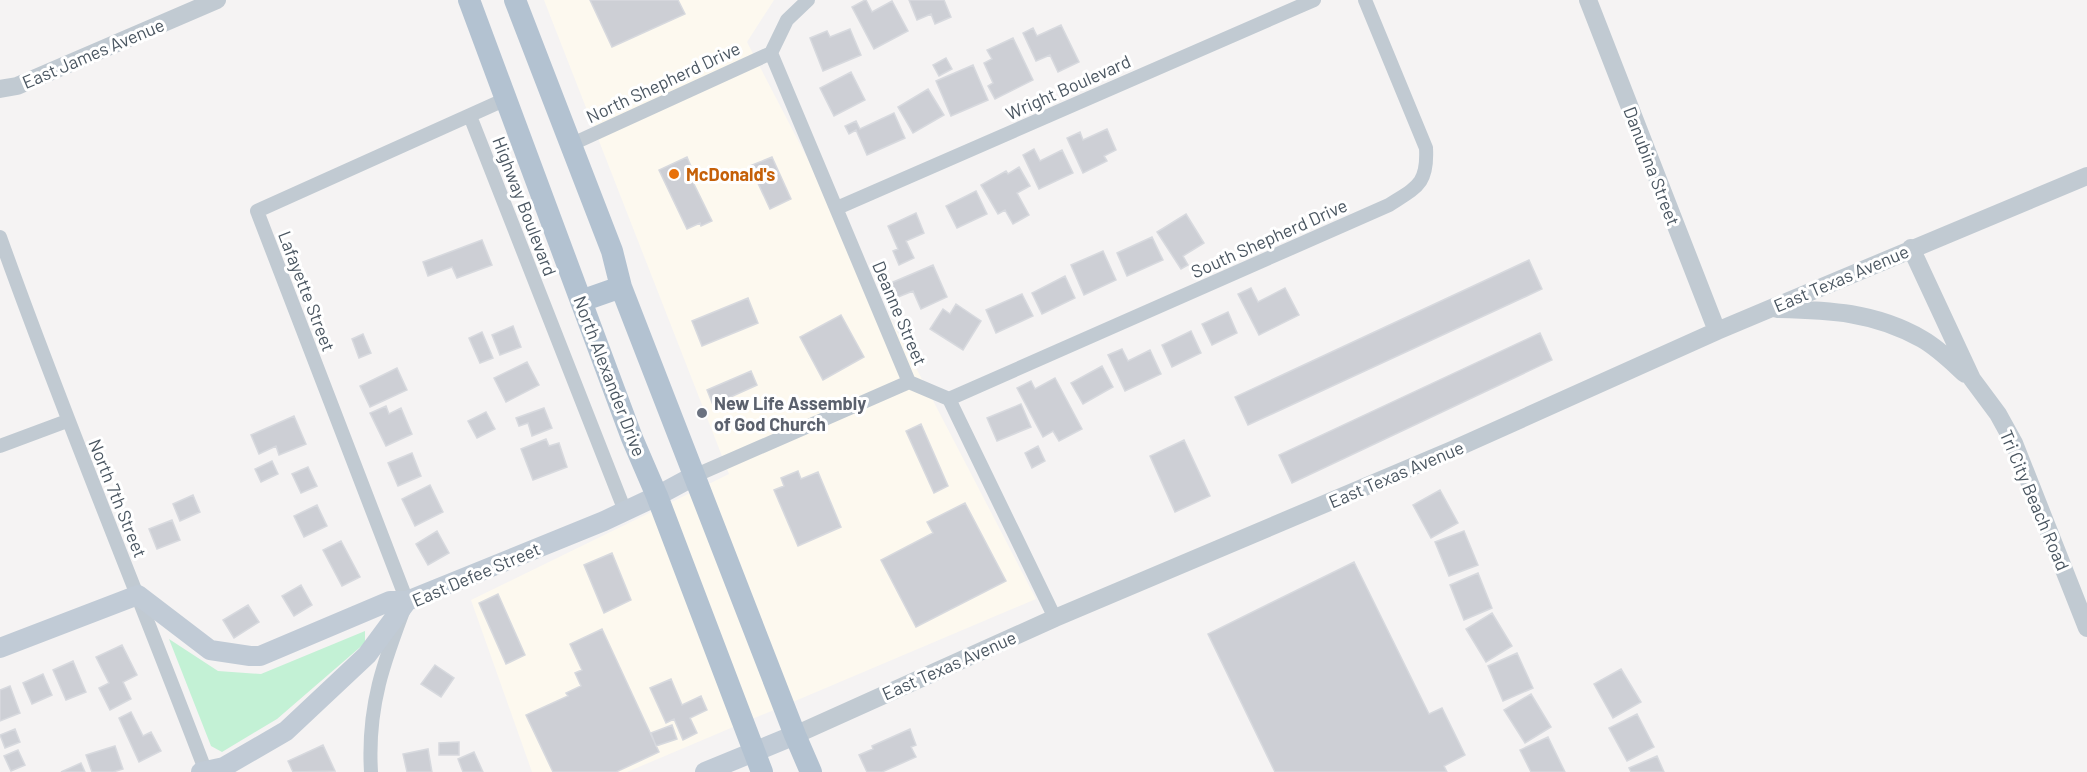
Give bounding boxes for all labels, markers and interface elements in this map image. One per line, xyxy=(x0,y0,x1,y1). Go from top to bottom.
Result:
street label: East James Avenue xyxy=(19,13,167,93)
street label: North Shepherd Drive xyxy=(582,37,744,127)
street label: Wright Boulevard xyxy=(1002,50,1134,124)
street label: Danubina Street xyxy=(1619,103,1685,229)
street label: Highway Boulevard xyxy=(488,133,562,279)
place label: McDonald's xyxy=(686,163,775,185)
marker: McDonald's xyxy=(667,167,681,181)
street label: South Shepherd Drive xyxy=(1188,194,1350,282)
street label: Lafayette Street xyxy=(274,228,340,354)
street label: East Texas Avenue xyxy=(1770,240,1912,316)
street label: Deanne Street xyxy=(868,257,932,369)
street label: North Alexander Drive xyxy=(569,293,651,459)
place label: New Life Assembly of God Church xyxy=(714,392,866,435)
marker: New Life Assembly of God Church xyxy=(695,406,709,420)
street label: Tri City Beach Road xyxy=(1995,426,2075,574)
street label: North 7th Street xyxy=(84,435,152,561)
street label: East Texas Avenue xyxy=(1325,436,1467,512)
street label: East Defee Street xyxy=(409,537,543,611)
street label: East Texas Avenue xyxy=(879,626,1019,704)

